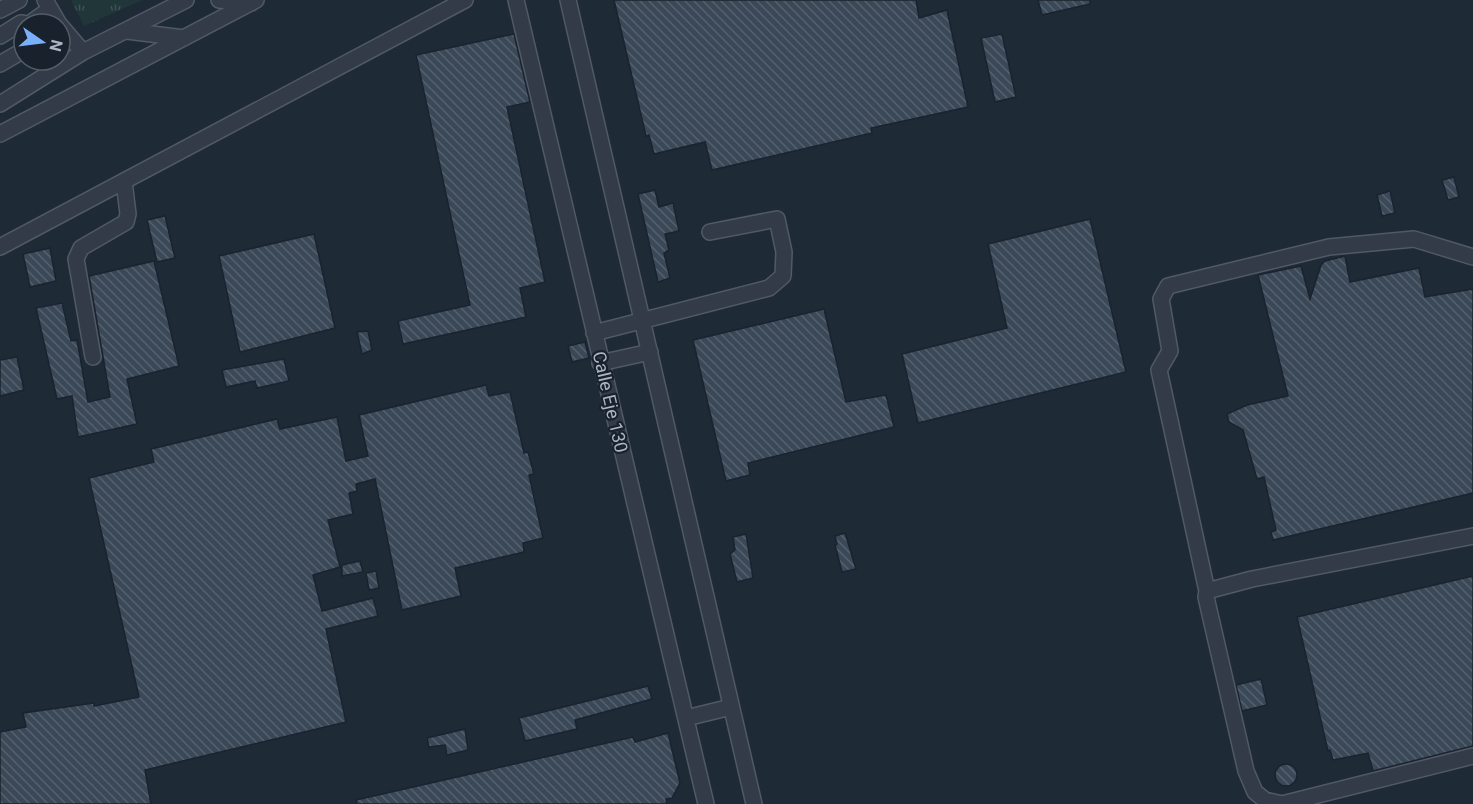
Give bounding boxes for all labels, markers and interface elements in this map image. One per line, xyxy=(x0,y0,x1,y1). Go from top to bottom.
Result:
north arrow xyxy=(12,12,72,72)
text: N xyxy=(45,38,67,53)
street label: Calle Eje 130 xyxy=(589,349,632,455)

